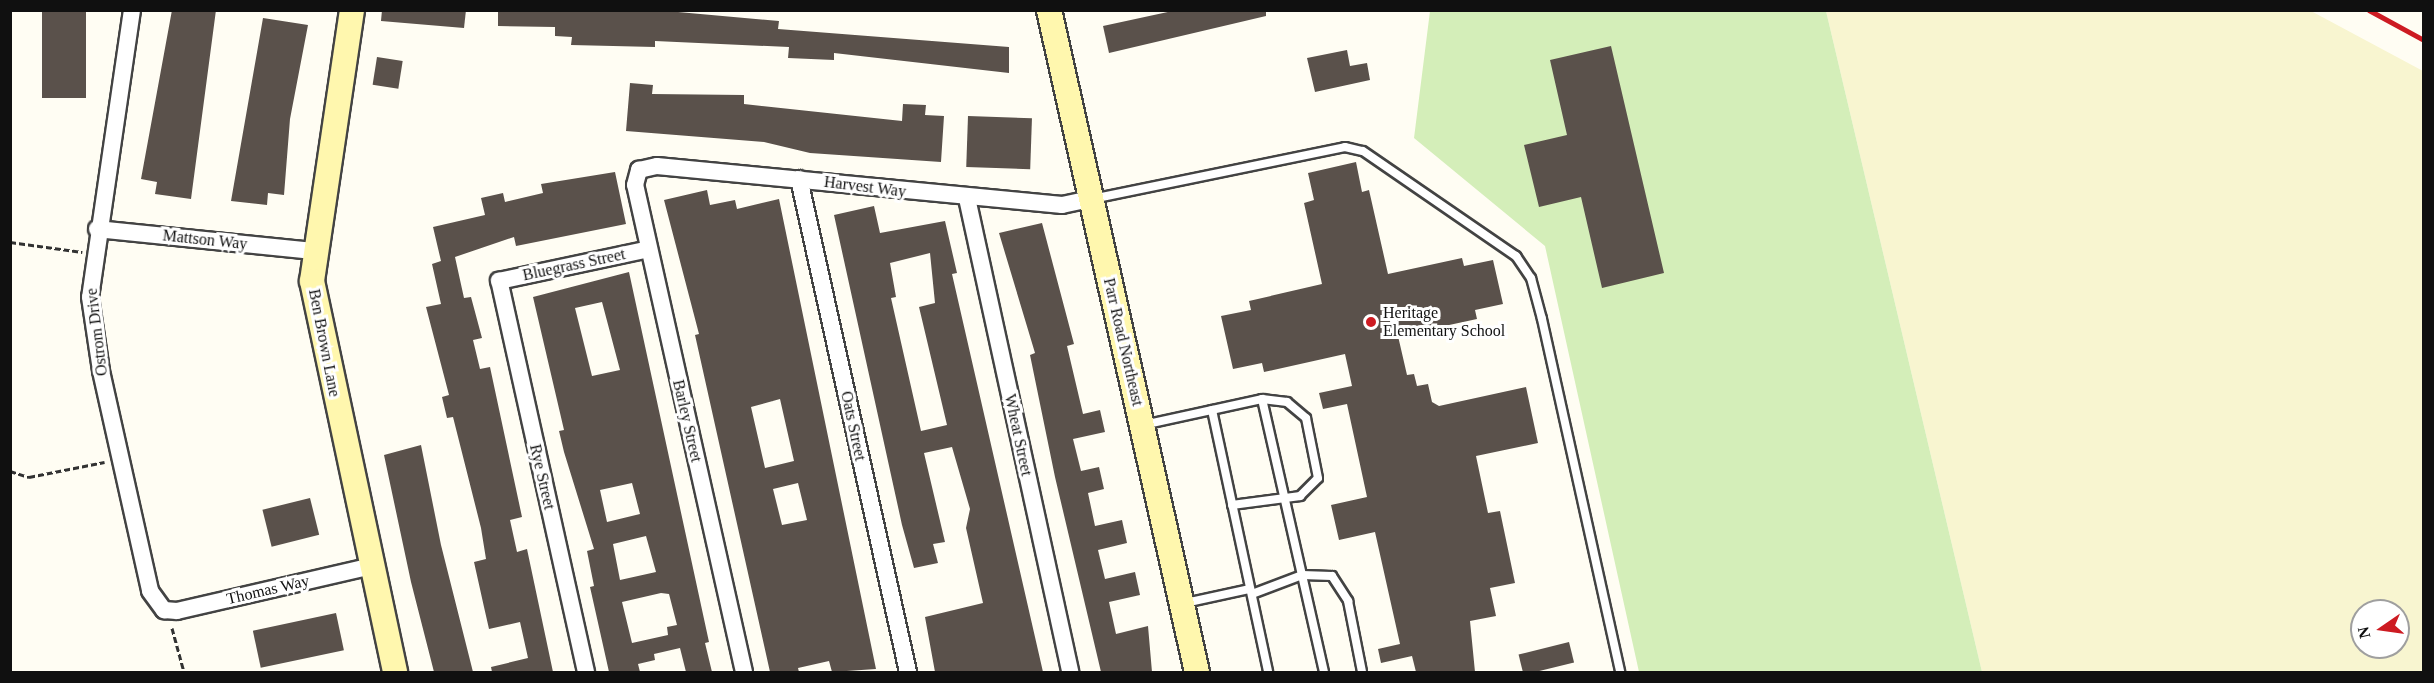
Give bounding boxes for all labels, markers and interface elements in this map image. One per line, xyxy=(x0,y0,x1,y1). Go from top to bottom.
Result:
street label: Harvest Way xyxy=(823,172,907,202)
street label: Mattson Way xyxy=(162,226,248,254)
street label: Bluegrass Street xyxy=(521,245,627,285)
street label: Parr Road Northeast xyxy=(1099,276,1147,408)
street label: Ostrom Drive xyxy=(82,287,112,377)
street label: Ben Brown Lane xyxy=(304,288,344,398)
place label: Heritage Elementary School xyxy=(1383,303,1505,341)
marker: Heritage Elementary School xyxy=(1364,315,1378,329)
street label: Barley Street xyxy=(668,378,706,464)
street label: Oats Street xyxy=(836,389,870,463)
street label: Wheat Street xyxy=(1000,392,1036,478)
street label: Rye Street xyxy=(525,442,559,512)
street label: Thomas Way xyxy=(225,571,311,609)
north arrow xyxy=(2350,599,2410,659)
text: N xyxy=(2354,625,2374,640)

